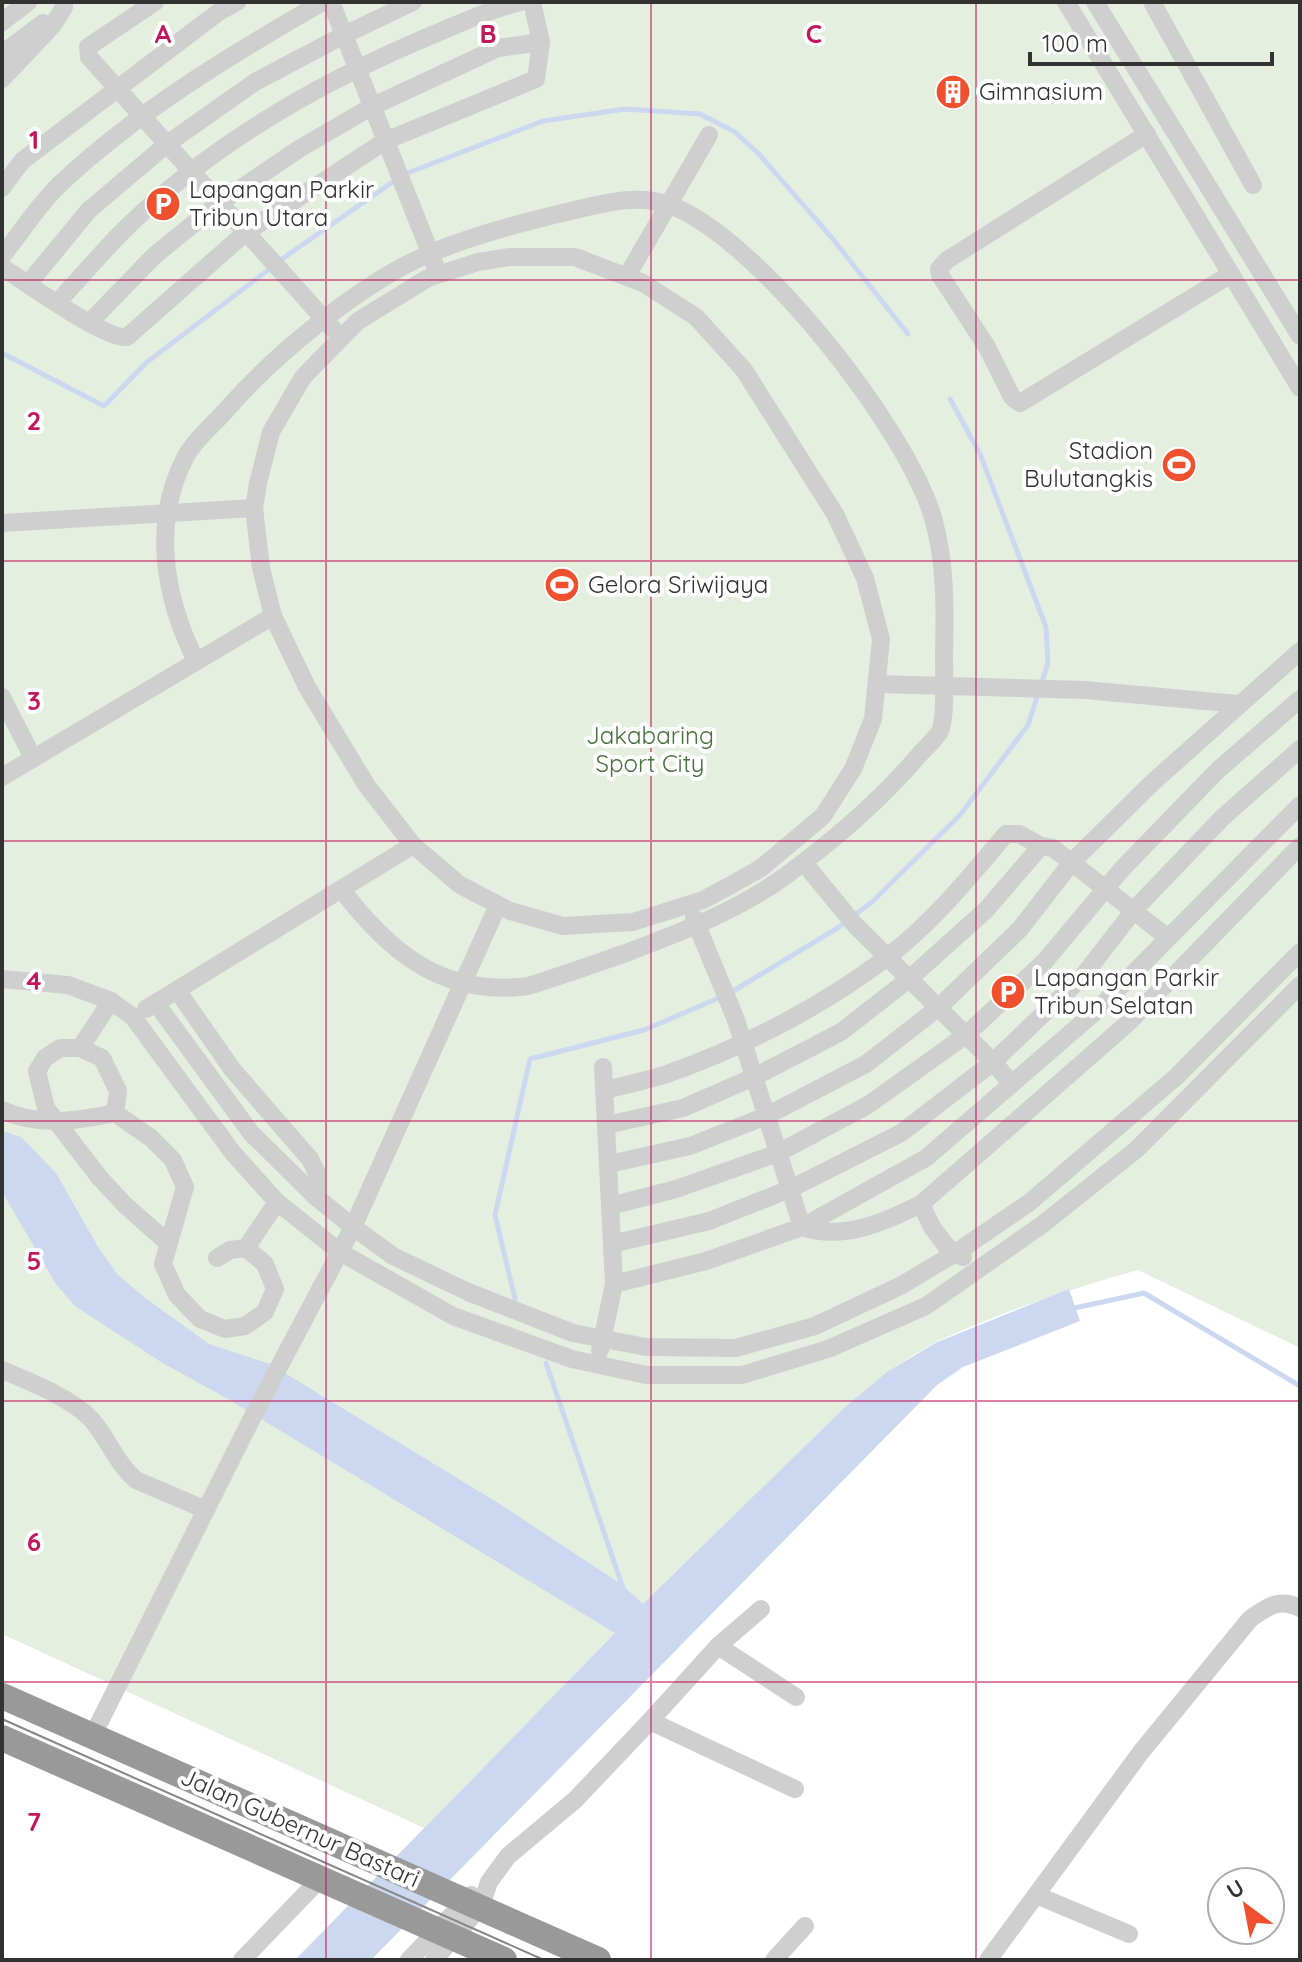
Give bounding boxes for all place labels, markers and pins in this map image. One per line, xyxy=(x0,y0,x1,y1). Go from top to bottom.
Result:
building icon: Gimnasium xyxy=(934,73,972,111)
place label: Gimnasium xyxy=(979,76,1103,106)
place label: Lapangan Parkir Tribun Utara xyxy=(189,174,374,232)
parking icon: Lapangan Parkir Tribun Utara xyxy=(144,185,182,223)
place label: Stadion Bulutangkis xyxy=(1024,435,1153,493)
sports icon: Stadion Bulutangkis xyxy=(1160,446,1198,484)
sports icon: Gelora Sriwijaya xyxy=(543,566,581,604)
place label: Gelora Sriwijaya xyxy=(588,569,768,599)
place label: Lapangan Parkir Tribun Selatan xyxy=(1034,962,1219,1020)
parking icon: Lapangan Parkir Tribun Selatan xyxy=(989,973,1027,1011)

